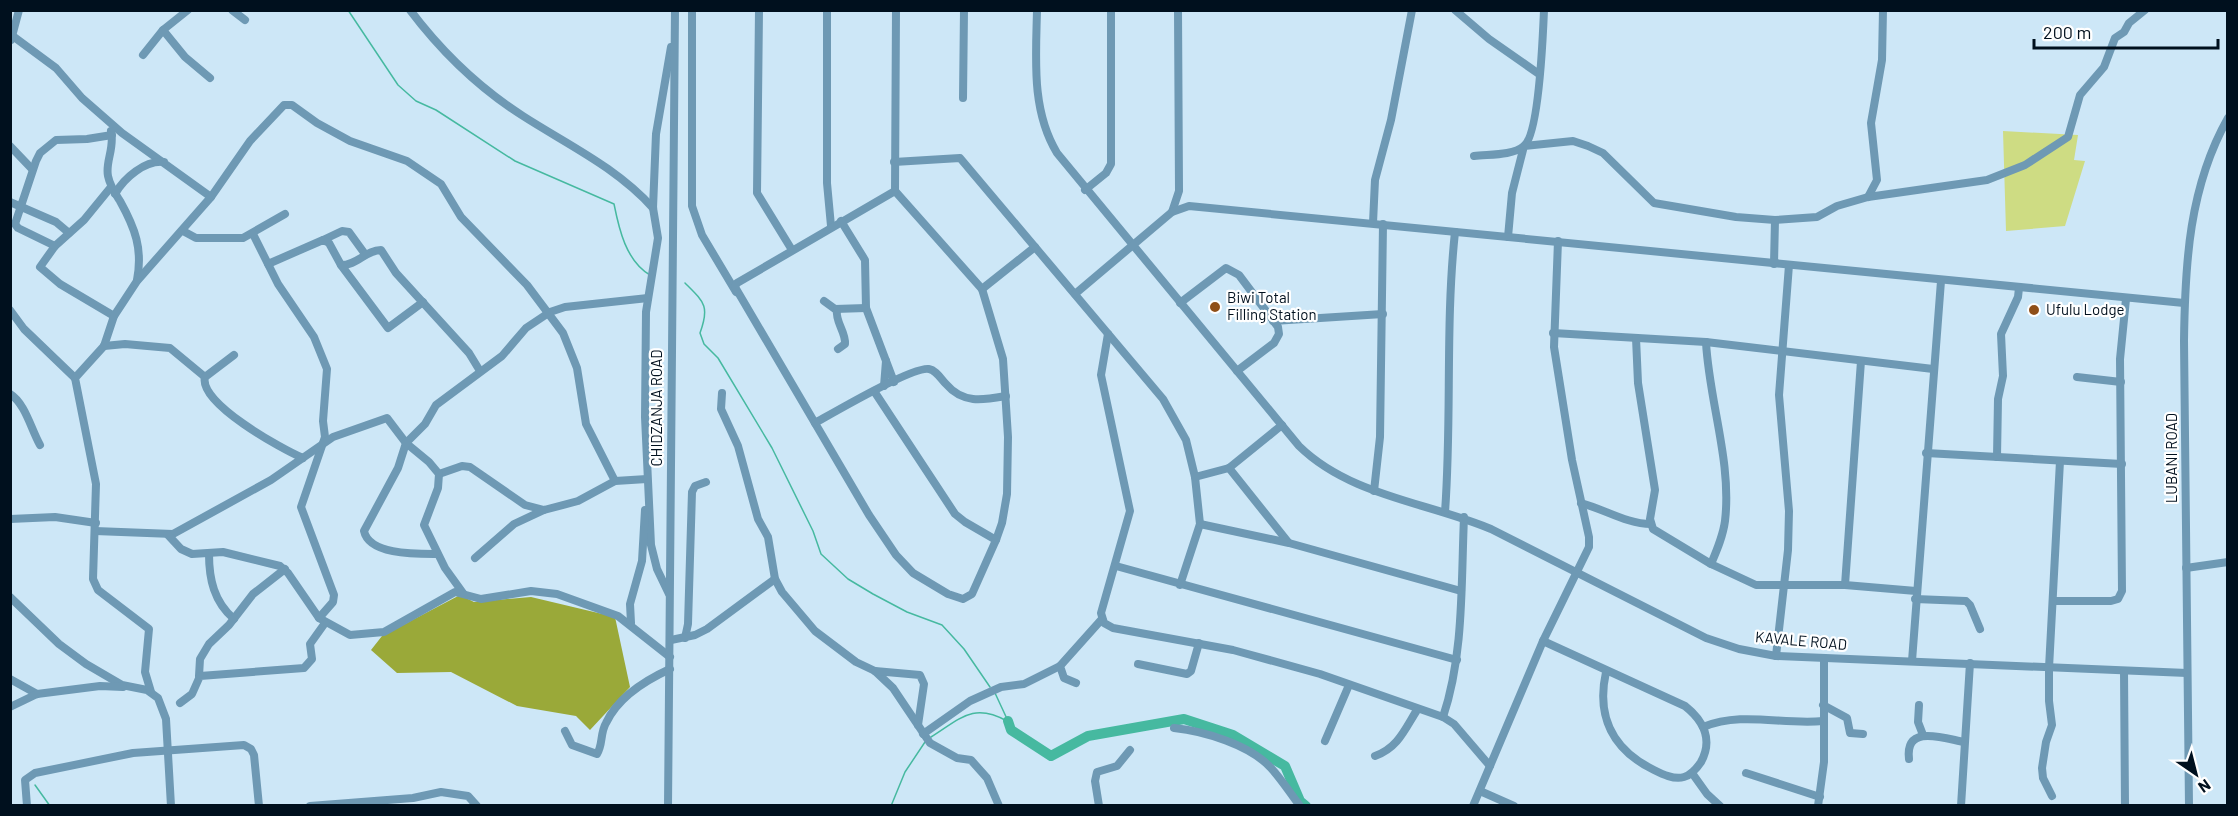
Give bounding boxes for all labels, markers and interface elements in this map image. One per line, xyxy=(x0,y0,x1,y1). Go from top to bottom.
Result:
scale bar xyxy=(2034,12,2218,50)
text: 200 m xyxy=(2043,21,2091,43)
place label: Biwi Total Filling Station xyxy=(1227,288,1317,323)
marker: Biwi Total Filling Station xyxy=(1208,300,1222,314)
place label: Ufulu Lodge xyxy=(2046,300,2125,318)
marker: Ufulu Lodge xyxy=(2027,303,2041,317)
street label: CHIDZANJA ROAD xyxy=(647,349,665,467)
street label: LUBANI ROAD xyxy=(2162,413,2180,503)
street label: KAVALE ROAD xyxy=(1754,627,1848,653)
north arrow xyxy=(2166,744,2226,804)
text: N xyxy=(2195,776,2215,798)

